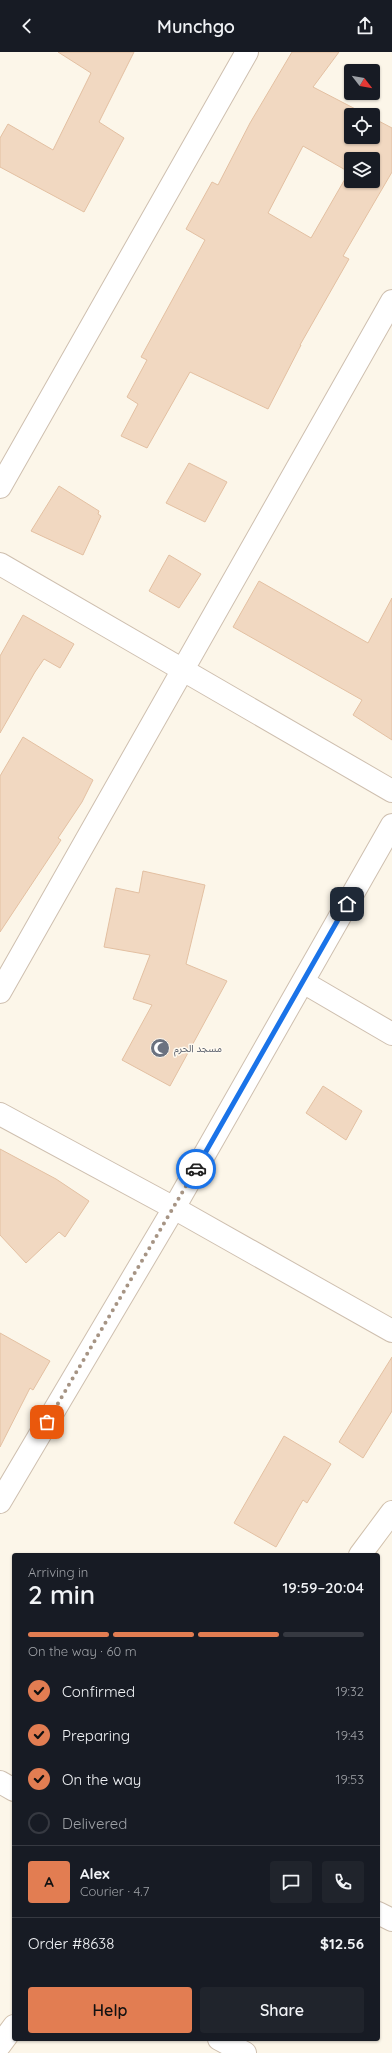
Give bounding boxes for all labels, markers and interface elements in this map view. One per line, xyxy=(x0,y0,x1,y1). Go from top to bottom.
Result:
icon: back xyxy=(16,15,38,37)
text: Munchgo xyxy=(157,15,235,38)
icon: share xyxy=(354,15,376,37)
north arrow xyxy=(344,64,380,100)
map controls xyxy=(344,64,380,188)
button: locate xyxy=(344,108,380,144)
button: layers xyxy=(344,152,380,188)
pin xyxy=(330,887,364,921)
icon: home xyxy=(336,893,358,915)
mosque icon: مسجد الحرم xyxy=(149,1037,171,1059)
place label: مسجد الحرم xyxy=(174,1042,222,1057)
courier xyxy=(176,1149,216,1189)
icon: car xyxy=(185,1158,207,1180)
pin xyxy=(30,1405,64,1439)
icon: bag xyxy=(36,1411,58,1433)
text: Arriving in xyxy=(28,1564,88,1580)
text: 2 min xyxy=(28,1578,95,1611)
text: 19:59–20:04 xyxy=(283,1578,364,1597)
text: On the way · 60 m xyxy=(28,1643,137,1659)
icon: check xyxy=(28,1680,50,1702)
text: Confirmed xyxy=(62,1682,135,1701)
text: 19:32 xyxy=(335,1683,364,1699)
icon: check xyxy=(28,1724,50,1746)
text: Preparing xyxy=(62,1726,130,1745)
text: 19:43 xyxy=(336,1727,364,1743)
icon: check xyxy=(28,1768,50,1790)
text: On the way xyxy=(62,1770,141,1789)
text: 19:53 xyxy=(336,1771,364,1787)
text: Delivered xyxy=(62,1814,127,1833)
button: chat xyxy=(270,1861,312,1903)
button: phone xyxy=(322,1861,364,1903)
text: Alex xyxy=(80,1864,110,1883)
text: A xyxy=(44,1872,54,1891)
text: Courier · 4.7 xyxy=(80,1883,149,1899)
text: Order #8638 xyxy=(28,1934,114,1953)
text: $12.56 xyxy=(320,1934,364,1953)
button: Help xyxy=(28,1987,192,2033)
button: Share xyxy=(200,1987,364,2033)

